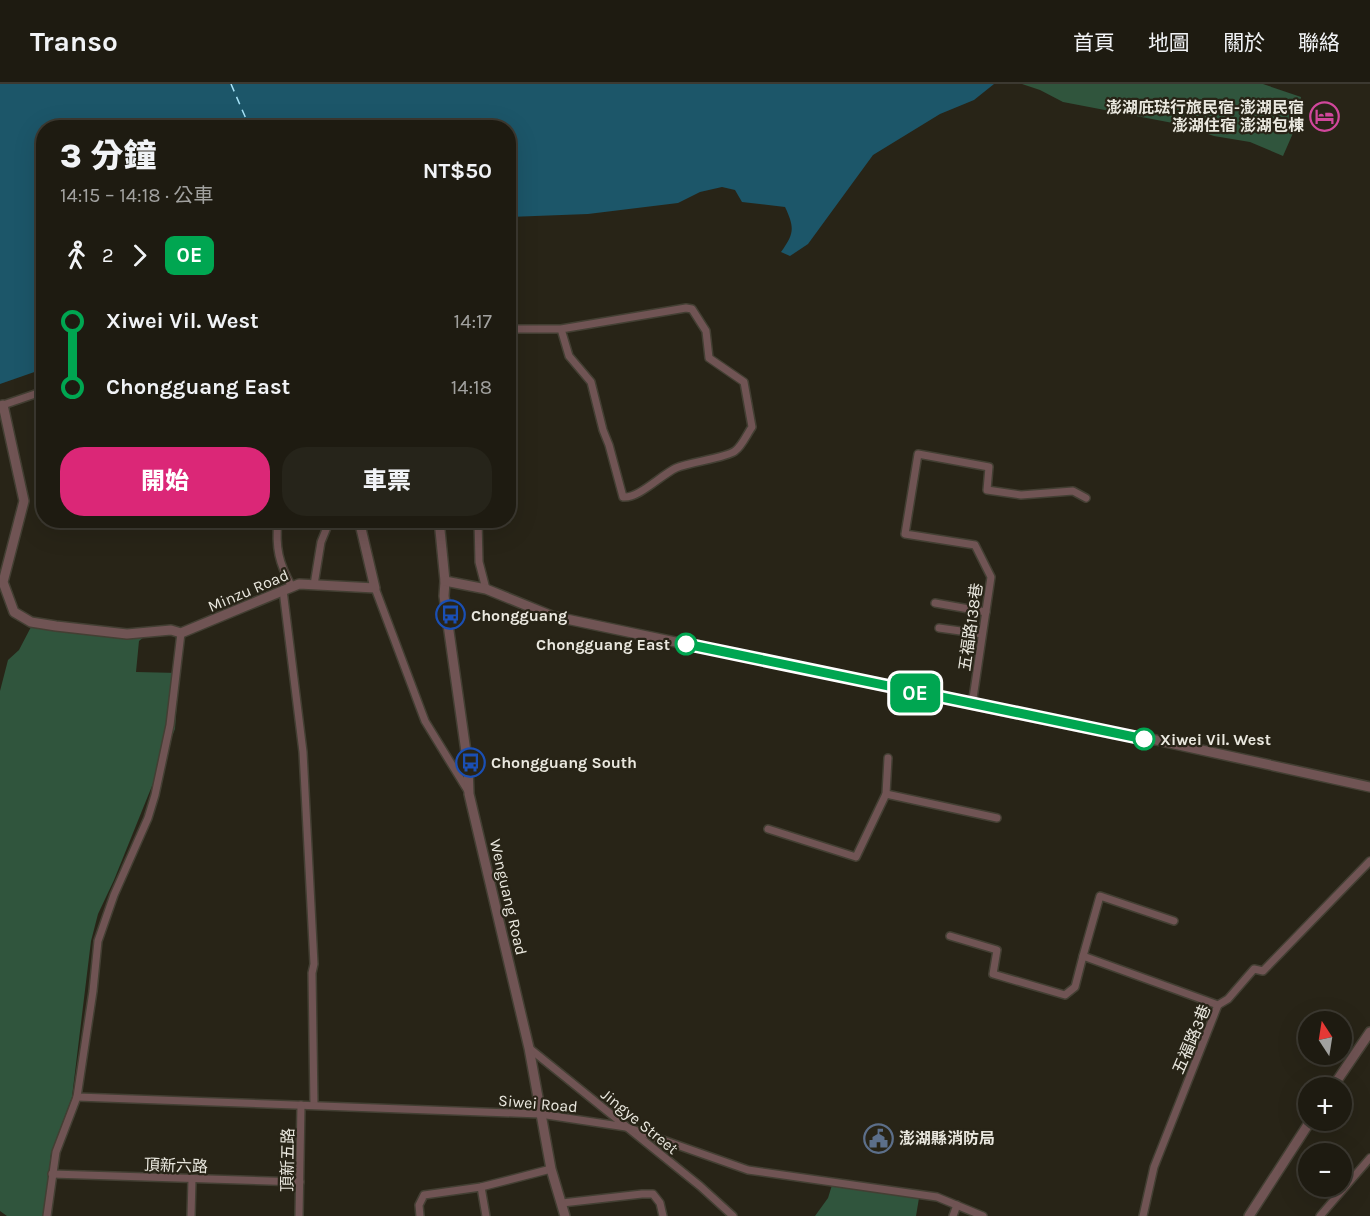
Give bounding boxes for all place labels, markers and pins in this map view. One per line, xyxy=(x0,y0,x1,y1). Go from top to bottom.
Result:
place label: 澎湖庇琺行旅民宿-澎湖民宿 澎湖住宿 澎湖包棟 xyxy=(1106,98,1304,135)
hotel icon: 澎湖庇琺行旅民宿-澎湖民宿 澎湖住宿 澎湖包棟 xyxy=(1309,100,1341,132)
bus stop icon: Chongguang xyxy=(434,599,466,631)
place label: Chongguang xyxy=(471,606,567,625)
marker: Chongguang East xyxy=(675,633,697,655)
place label: Chongguang East xyxy=(536,635,670,654)
marker: Xiwei Vil. West xyxy=(1133,728,1155,750)
place label: Xiwei Vil. West xyxy=(1160,730,1271,749)
bus stop icon: Chongguang South xyxy=(454,746,486,778)
place label: Chongguang South xyxy=(491,753,637,772)
public building icon: 澎湖縣消防局 xyxy=(862,1122,894,1154)
place label: 澎湖縣消防局 xyxy=(899,1129,995,1148)

